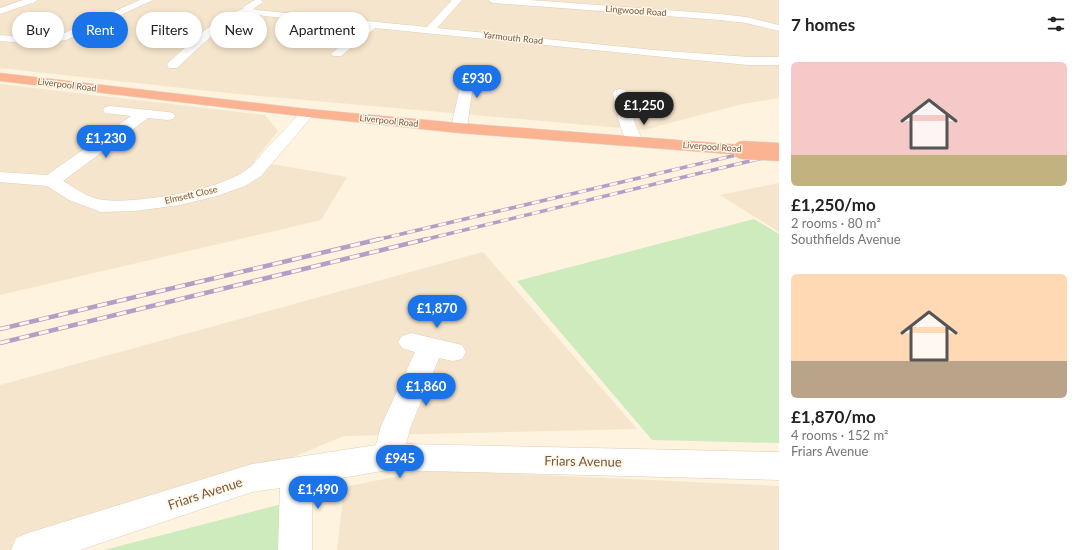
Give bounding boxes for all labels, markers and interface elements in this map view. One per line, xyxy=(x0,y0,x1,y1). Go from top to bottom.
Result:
street label: Lingwood Road xyxy=(605,3,667,18)
chip: Buy xyxy=(12,12,64,48)
chip: Rent xyxy=(72,12,128,48)
chip: Filters xyxy=(136,12,202,48)
chip: New xyxy=(210,12,267,48)
chip: Apartment xyxy=(275,12,369,48)
icon: filters xyxy=(1045,13,1067,35)
text: 7 homes xyxy=(791,14,855,35)
street label: Yarmouth Road xyxy=(482,29,544,46)
pin: £930 xyxy=(453,65,501,99)
text: £930 xyxy=(462,70,492,86)
street label: Liverpool Road xyxy=(37,75,97,94)
icon: home xyxy=(893,88,965,160)
pin: £1,250 xyxy=(611,92,677,126)
text: £1,250 xyxy=(624,97,664,113)
street label: Liverpool Road xyxy=(359,112,419,129)
pin: £1,230 xyxy=(73,125,139,159)
text: £1,230 xyxy=(86,130,126,146)
street label: Liverpool Road xyxy=(682,139,742,154)
street label: Elmsett Close xyxy=(164,183,218,206)
text: £1,250/mo xyxy=(791,194,876,215)
text: 2 rooms · 80 m² xyxy=(791,215,881,231)
text: Southfields Avenue xyxy=(791,231,901,247)
pin: £1,870 xyxy=(404,295,470,329)
text: £1,870 xyxy=(417,300,457,316)
icon: home xyxy=(893,300,965,372)
pin: £1,860 xyxy=(393,373,459,407)
text: £1,860 xyxy=(406,378,446,394)
text: £1,870/mo xyxy=(791,406,876,427)
text: 4 rooms · 152 m² xyxy=(791,427,888,443)
text: Friars Avenue xyxy=(791,443,868,459)
pin: £945 xyxy=(376,445,424,479)
text: £945 xyxy=(385,450,415,466)
street label: Friars Avenue xyxy=(544,452,622,470)
street label: Friars Avenue xyxy=(166,473,244,513)
pin: £1,490 xyxy=(285,476,351,510)
text: £1,490 xyxy=(298,481,338,497)

